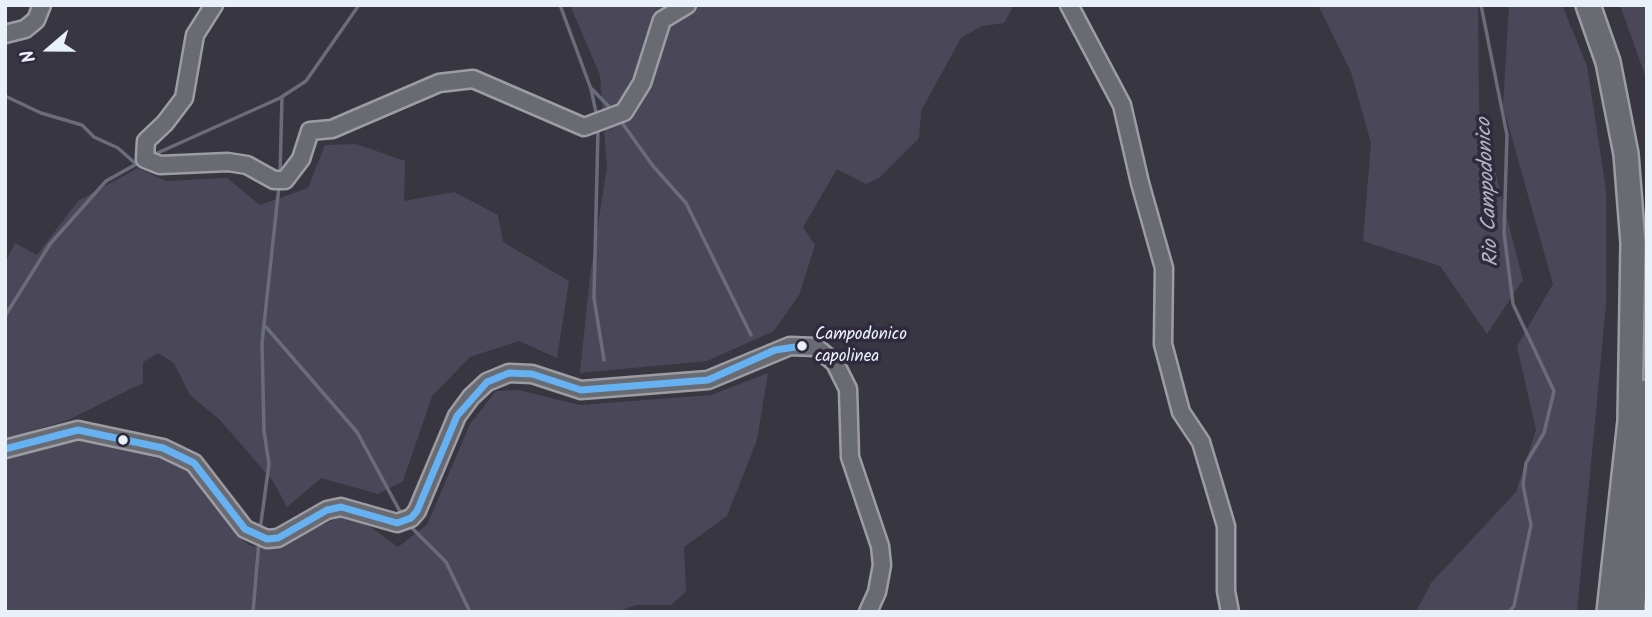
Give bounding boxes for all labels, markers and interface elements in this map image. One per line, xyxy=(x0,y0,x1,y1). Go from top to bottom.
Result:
north arrow xyxy=(14,14,84,84)
text: N xyxy=(13,45,45,67)
water label: Rio Campodonico xyxy=(1474,117,1506,267)
place label: Campodonico capolinea xyxy=(815,326,907,366)
marker: Campodonico capolinea xyxy=(795,339,809,353)
unlabelled marker xyxy=(116,433,130,447)

